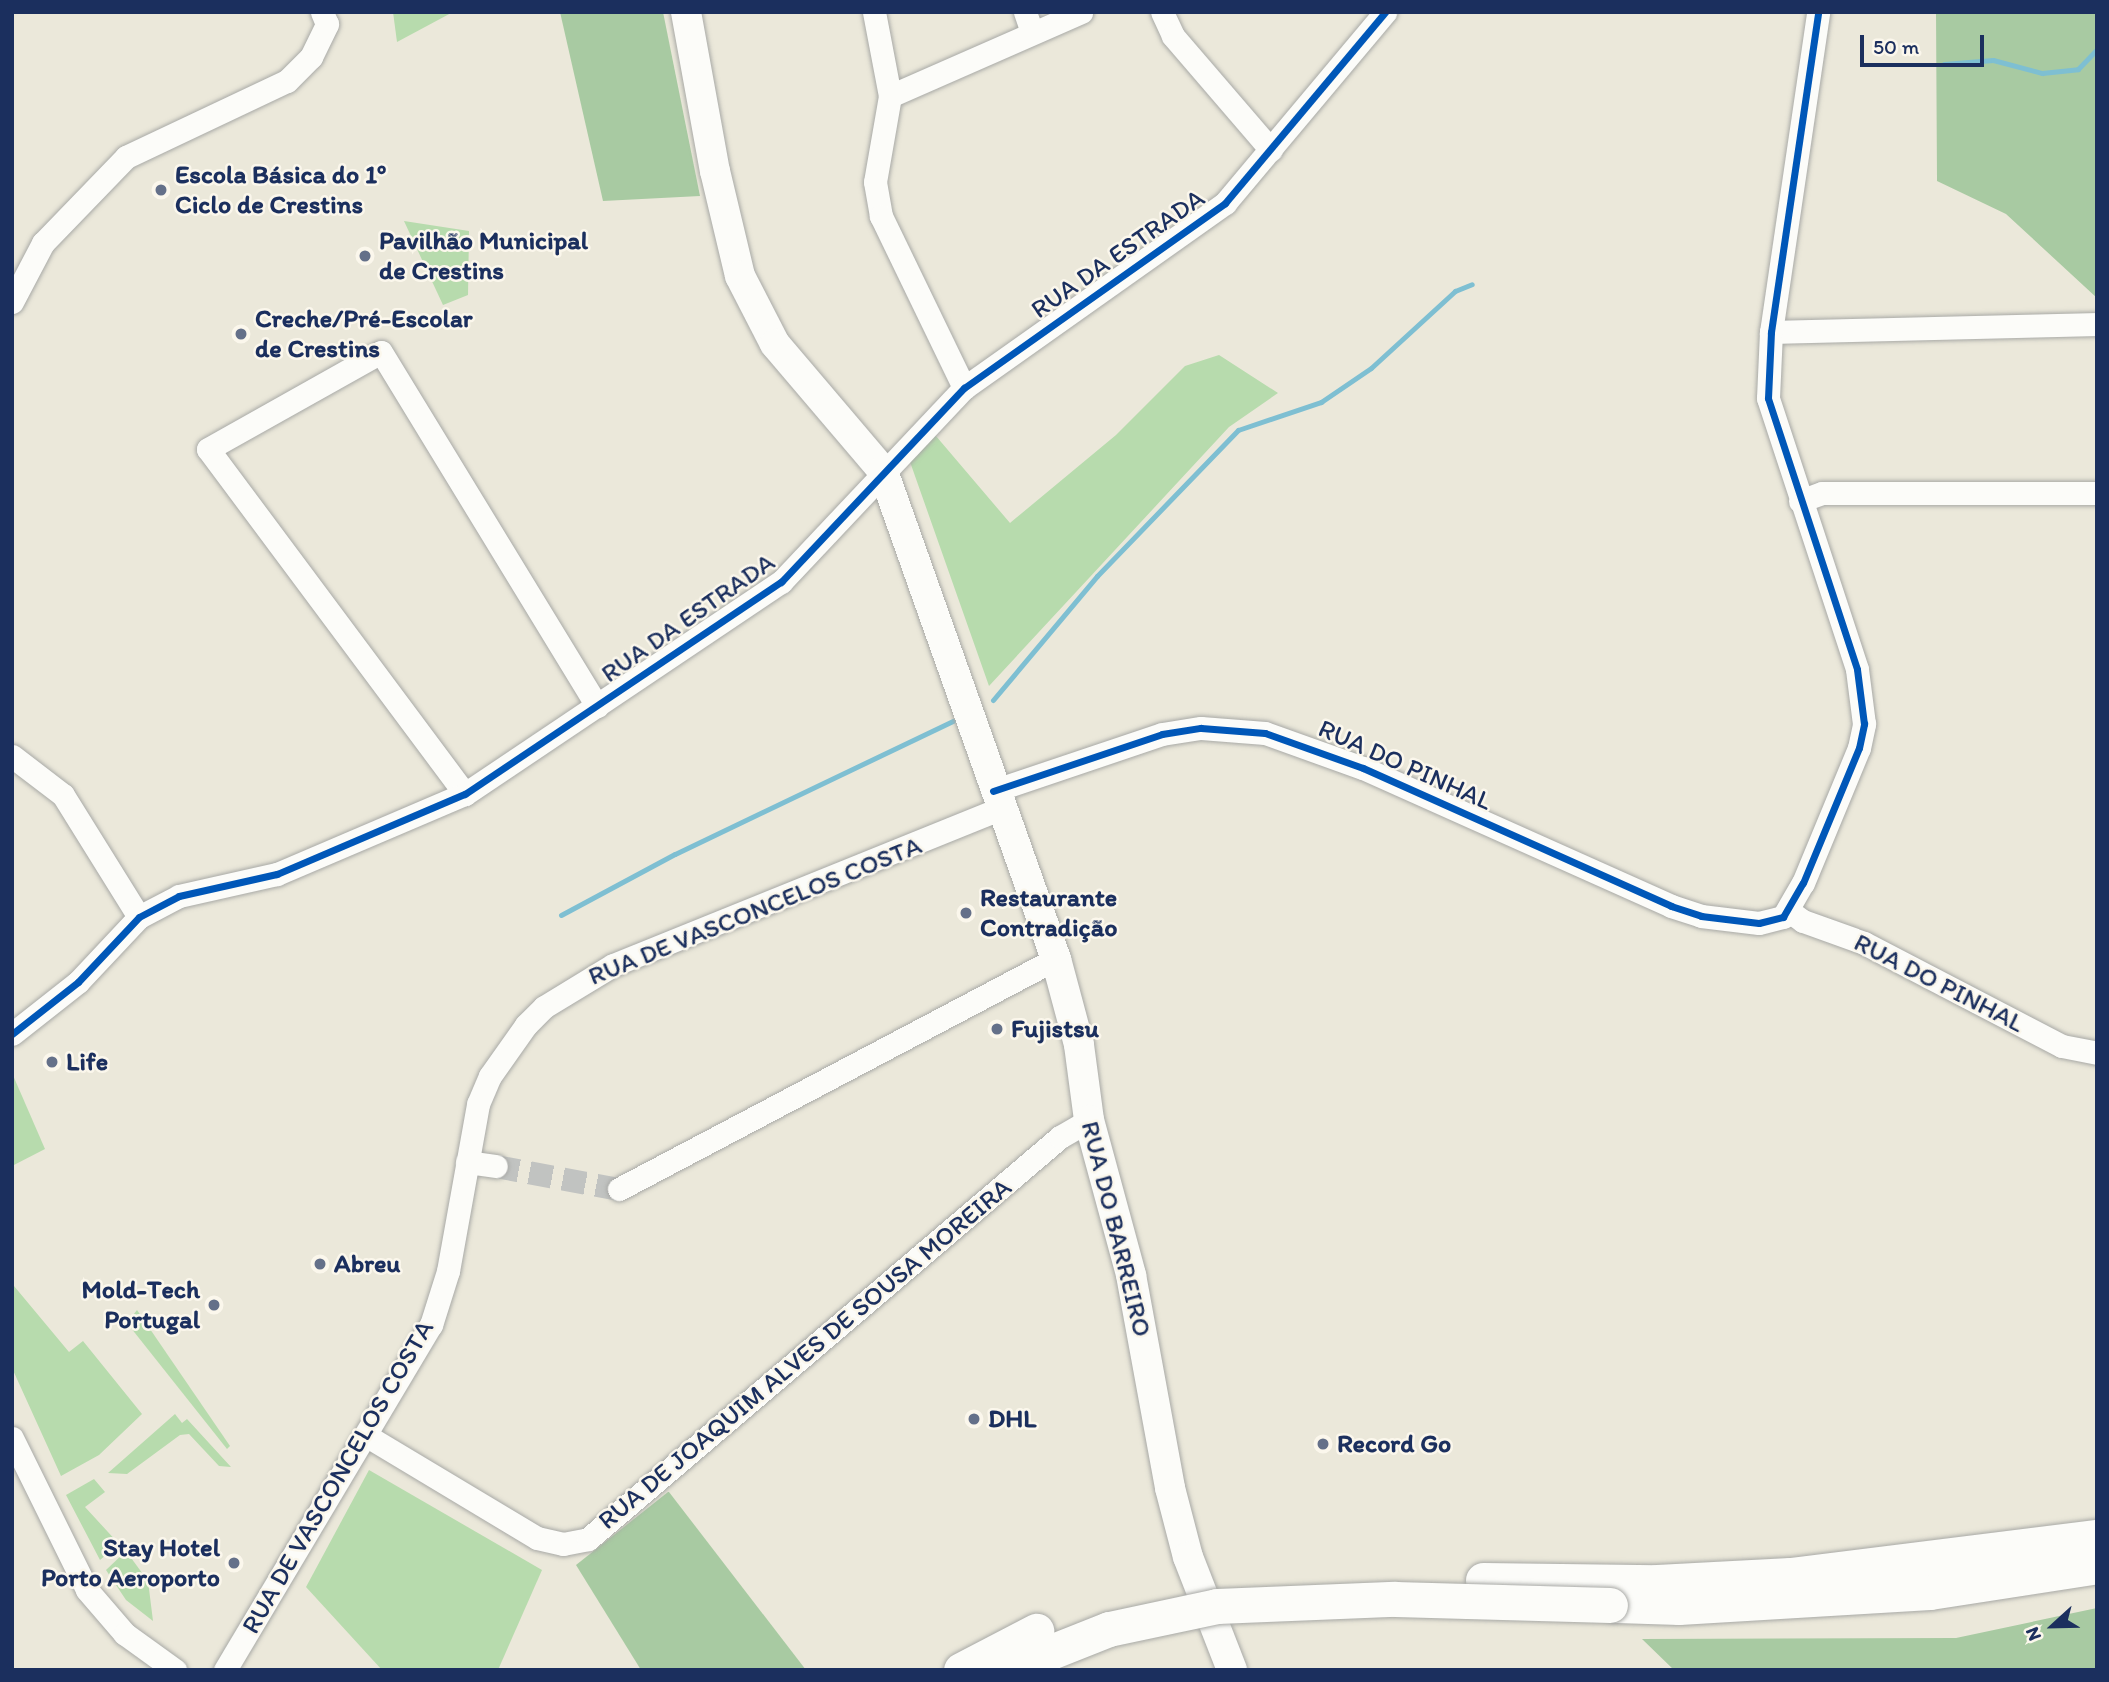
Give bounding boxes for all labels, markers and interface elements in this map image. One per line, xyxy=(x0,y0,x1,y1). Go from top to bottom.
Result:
scale bar xyxy=(1864,21,1988,65)
text: 50 m xyxy=(1873,34,1919,59)
place label: Escola Básica do 1º Ciclo de Crestins xyxy=(175,159,386,220)
marker: Escola Básica do 1º Ciclo de Crestins xyxy=(153,182,169,198)
street label: RUA DA ESTRADA xyxy=(1025,182,1211,326)
place label: Pavilhão Municipal de Crestins xyxy=(379,225,588,286)
marker: Pavilhão Municipal de Crestins xyxy=(357,248,373,264)
place label: Creche/Pré-Escolar de Crestins xyxy=(255,303,473,364)
marker: Creche/Pré-Escolar de Crestins xyxy=(233,326,249,342)
street label: RUA DA ESTRADA xyxy=(595,546,781,690)
street label: RUA DO PINHAL xyxy=(1313,713,1497,817)
street label: RUA DE VASCONCELOS COSTA xyxy=(584,830,926,992)
place label: Restaurante Contradição xyxy=(980,882,1118,944)
marker: Restaurante Contradição xyxy=(958,905,974,921)
street label: RUA DO PINHAL xyxy=(1849,927,2029,1039)
place label: Fujistsu xyxy=(1011,1013,1099,1045)
marker: Fujistsu xyxy=(989,1021,1005,1037)
place label: Life xyxy=(66,1046,108,1078)
marker: Life xyxy=(44,1054,60,1070)
street label: RUA DO BARREIRO xyxy=(1074,1118,1158,1340)
street label: RUA DE JOAQUIM ALVES DE SOUSA MOREIRA xyxy=(592,1172,1018,1536)
place label: Abreu xyxy=(334,1248,401,1280)
marker: Abreu xyxy=(312,1256,328,1272)
place label: Mold-Tech Portugal xyxy=(81,1274,200,1336)
marker: Mold-Tech Portugal xyxy=(206,1297,222,1313)
street label: RUA DE VASCONCELOS COSTA xyxy=(235,1315,441,1639)
place label: DHL xyxy=(988,1403,1036,1435)
marker: DHL xyxy=(966,1411,982,1427)
place label: Record Go xyxy=(1337,1428,1451,1460)
marker: Record Go xyxy=(1315,1436,1331,1452)
place label: Stay Hotel Porto Aeroporto xyxy=(42,1532,220,1594)
marker: Stay Hotel Porto Aeroporto xyxy=(226,1555,242,1571)
north arrow xyxy=(2018,1591,2088,1661)
text: N xyxy=(2020,1624,2046,1644)

